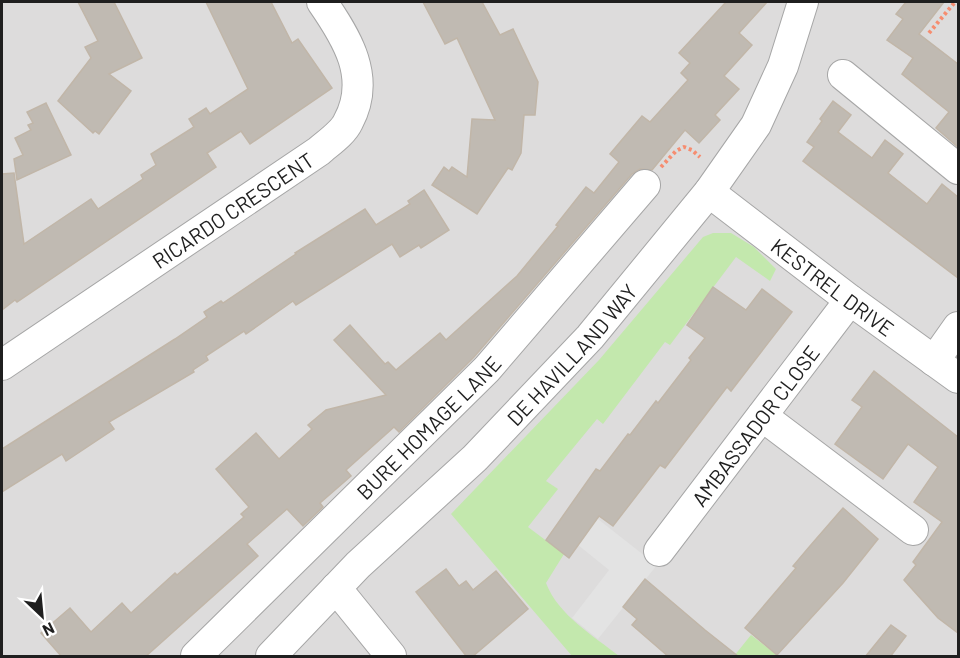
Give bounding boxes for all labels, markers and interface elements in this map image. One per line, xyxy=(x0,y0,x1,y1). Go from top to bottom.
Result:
street label: RICARDO CRESCENT xyxy=(147,146,318,273)
street label: KESTREL DRIVE xyxy=(767,232,899,341)
street label: DE HAVILLAND WAY xyxy=(501,278,641,430)
street label: AMBASSADOR CLOSE xyxy=(686,340,824,511)
street label: BURE HOMAGE LANE xyxy=(351,350,505,504)
north arrow xyxy=(12,586,72,646)
text: N xyxy=(40,619,58,641)

